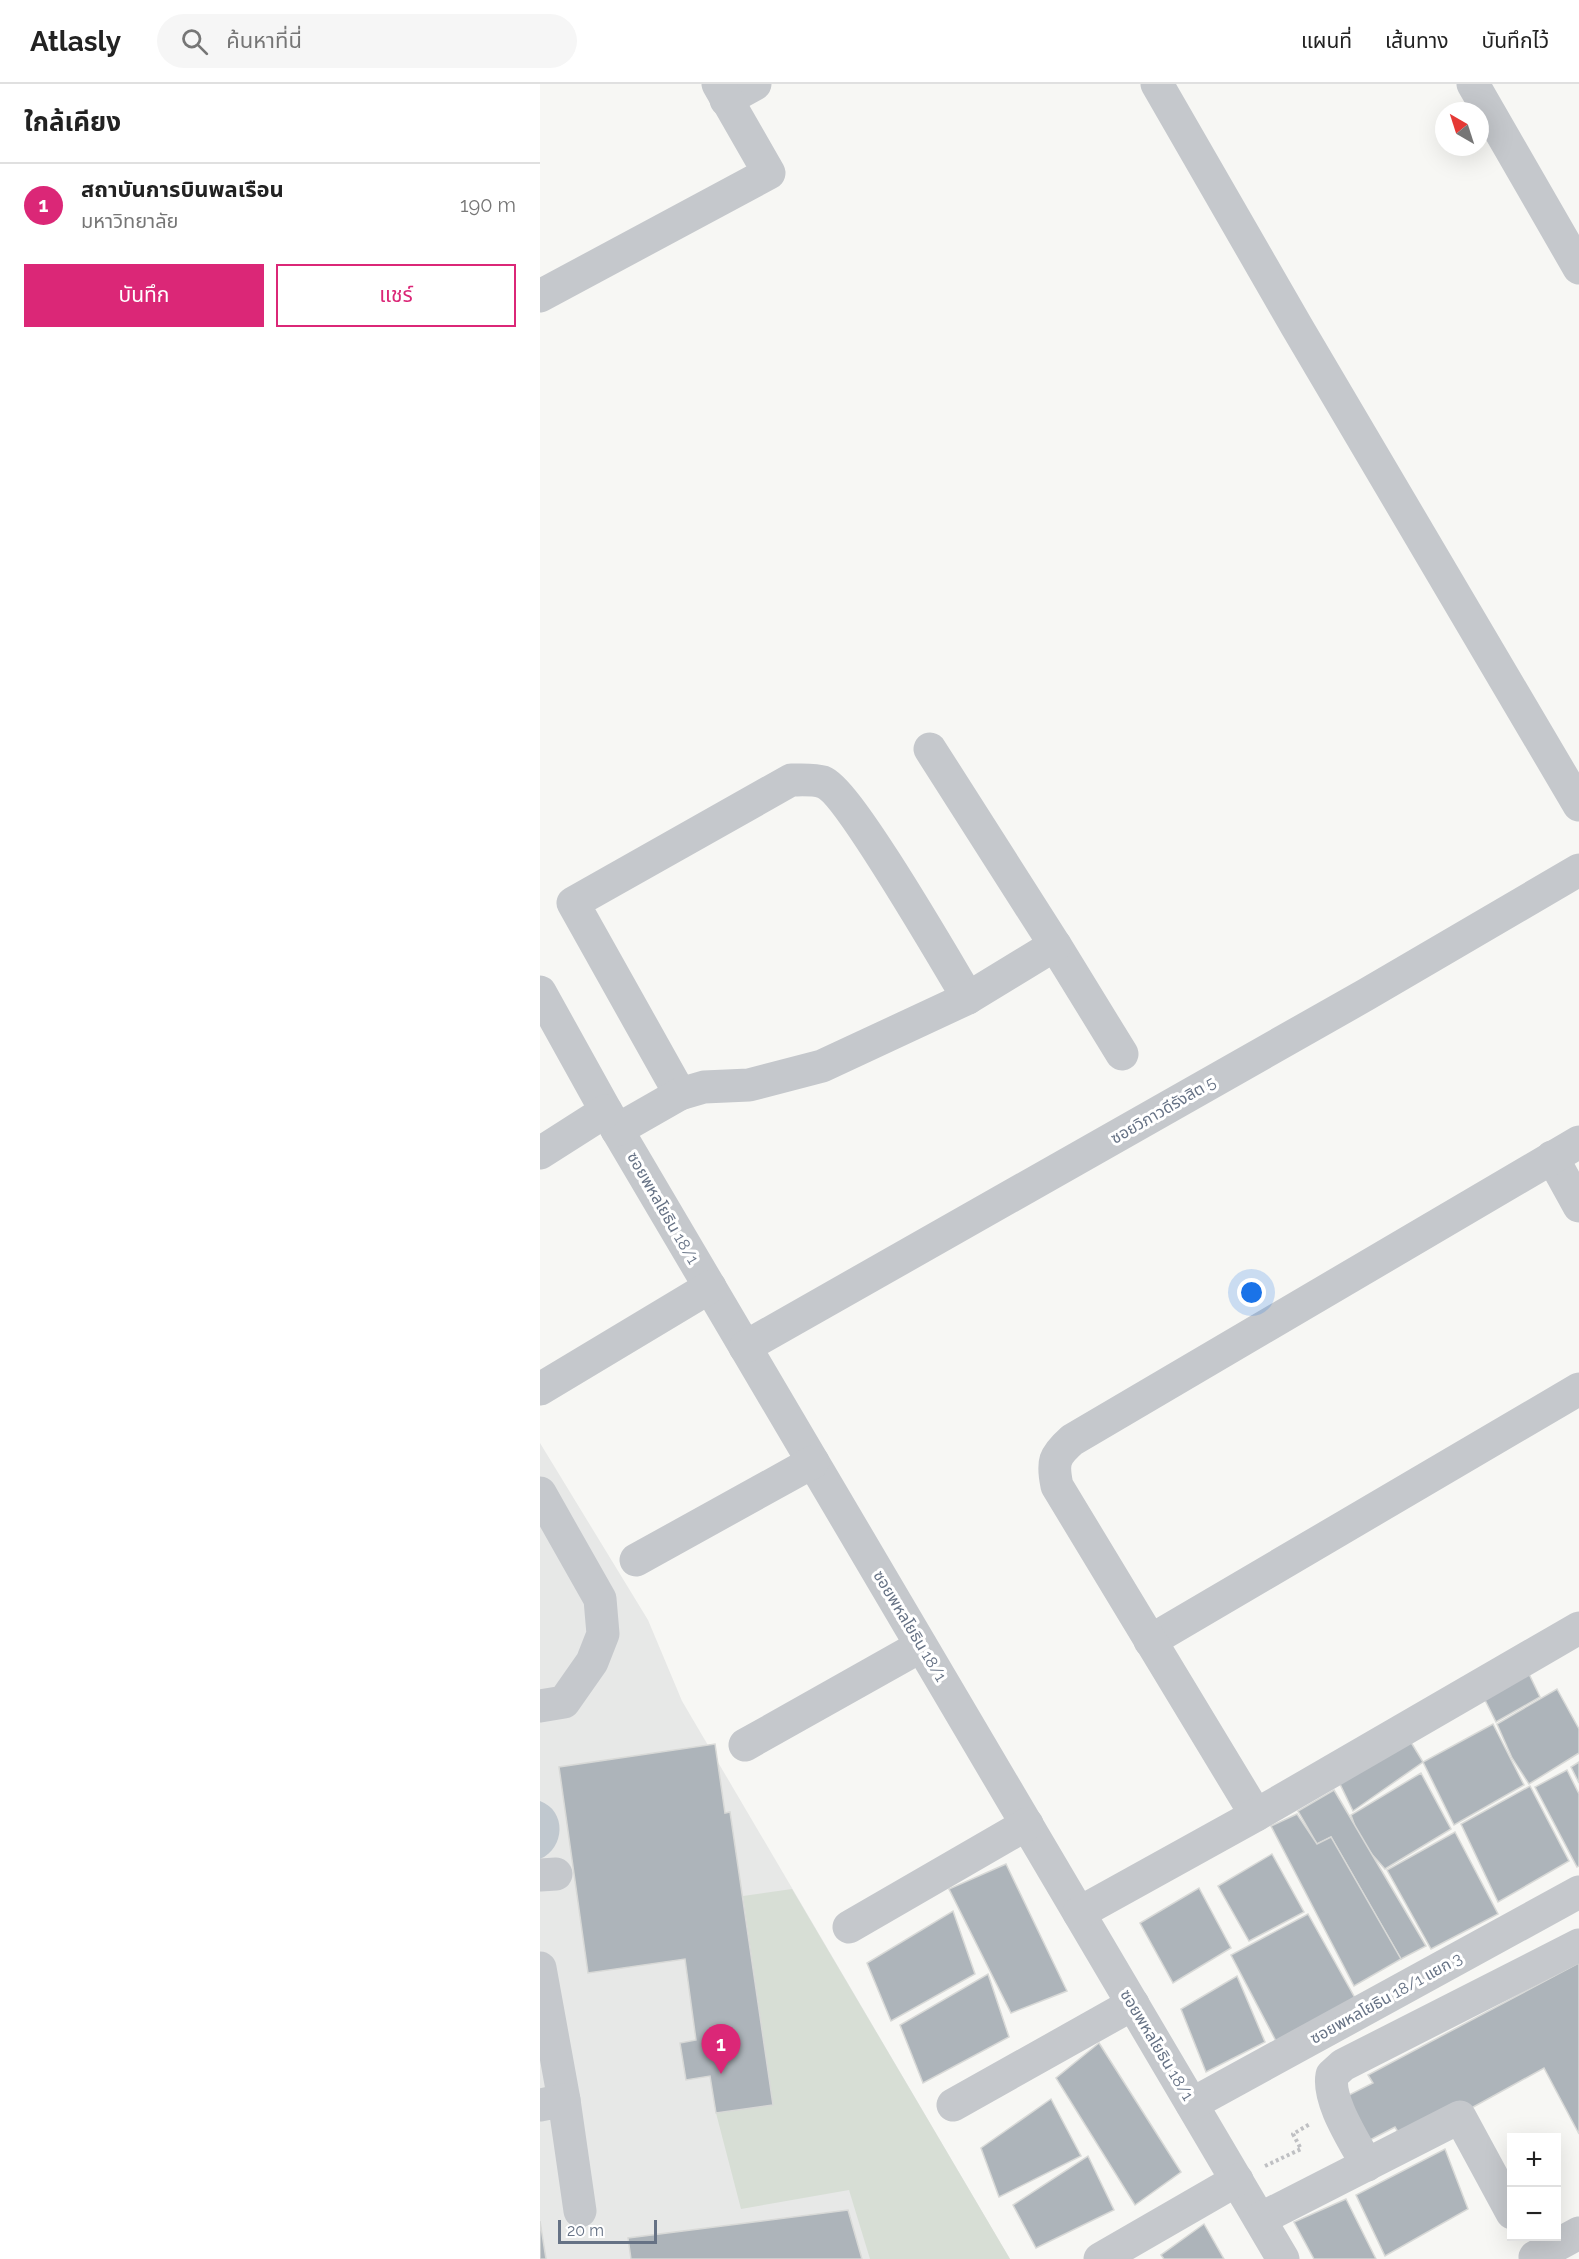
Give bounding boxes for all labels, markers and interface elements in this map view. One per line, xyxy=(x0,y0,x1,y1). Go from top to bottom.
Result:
search box xyxy=(157,14,577,68)
text: Atlasly xyxy=(30,25,121,58)
icon: search xyxy=(178,25,211,58)
text: ค้นหาที่นี่ xyxy=(226,27,302,53)
text: แผนที่ xyxy=(1301,28,1352,53)
text: เส้นทาง xyxy=(1385,28,1449,53)
text: บันทึกไว้ xyxy=(1482,28,1549,53)
north arrow xyxy=(1435,102,1489,156)
text: ใกล้เคียง xyxy=(24,107,121,137)
text: สถาบันการบินพลเรือน xyxy=(81,176,284,202)
text: 1 xyxy=(39,193,48,217)
text: 190 m xyxy=(460,193,516,217)
text: มหาวิทยาลัย xyxy=(81,209,178,233)
button: บันทึก xyxy=(24,264,264,327)
button: แชร์ xyxy=(276,264,516,327)
street label: ซอยวิภาวดีรังสิต 5 xyxy=(1107,1072,1219,1148)
street label: ซอยพหลโยธิน 18/1 xyxy=(623,1149,703,1268)
your location xyxy=(1237,1278,1266,1307)
street label: ซอยพหลโยธิน 18/1 xyxy=(869,1567,951,1685)
street label: ซอยพหลโยธิน 18/1 แยก 3 xyxy=(1307,1948,1465,2048)
street label: ซอยพหลโยธิน 18/1 xyxy=(1116,1986,1198,2104)
pin: 1 xyxy=(702,2024,741,2074)
map controls xyxy=(1507,2133,1561,2241)
button: + xyxy=(1507,2133,1561,2187)
button: − xyxy=(1507,2187,1561,2241)
scale bar xyxy=(558,2217,657,2244)
text: 20 m xyxy=(567,2221,604,2240)

